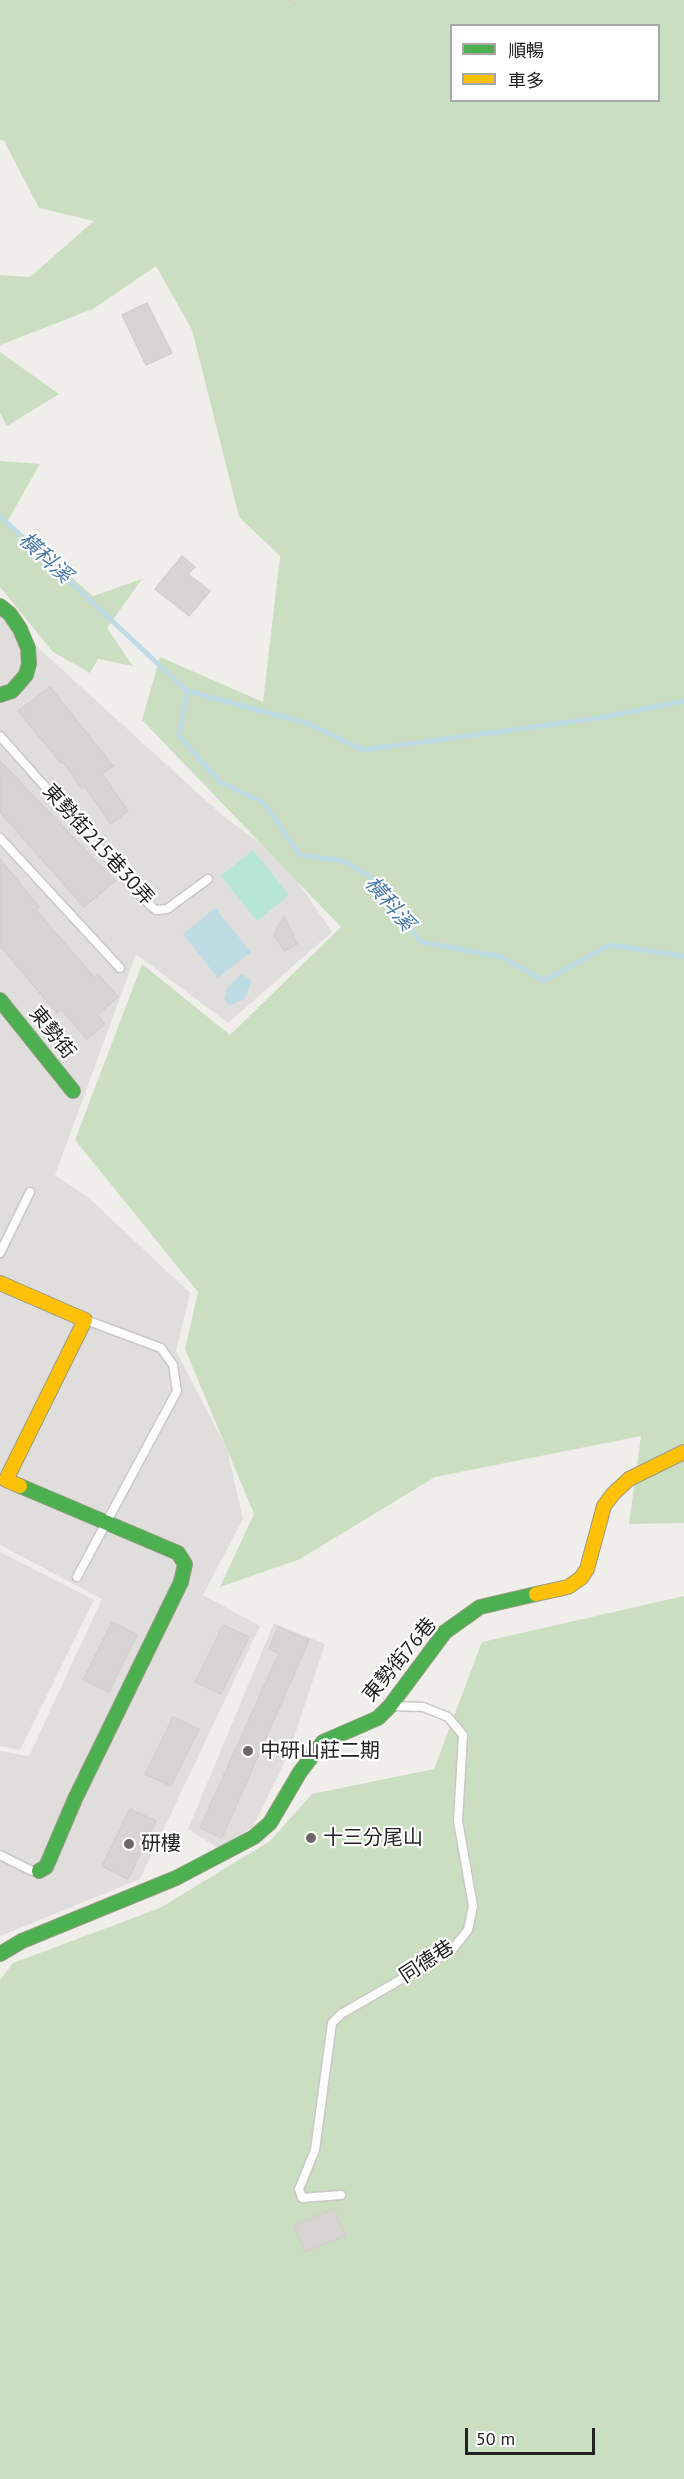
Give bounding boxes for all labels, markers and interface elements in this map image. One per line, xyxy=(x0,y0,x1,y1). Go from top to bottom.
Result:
legend xyxy=(450,24,660,102)
text: 順暢 xyxy=(508,39,544,62)
text: 車多 xyxy=(508,69,544,92)
water label: 橫科溪 xyxy=(13,527,77,589)
street label: 東勢街215巷30弄 xyxy=(37,780,159,910)
water label: 橫科溪 xyxy=(359,872,419,936)
street label: 東勢街 xyxy=(24,1002,80,1064)
street label: 東勢街76巷 xyxy=(358,1613,442,1707)
place label: 中研山莊二期 xyxy=(260,1739,380,1763)
marker: 中研山莊二期 xyxy=(241,1744,255,1758)
place label: 十三分尾山 xyxy=(323,1826,423,1850)
marker: 十三分尾山 xyxy=(304,1831,318,1845)
place label: 研樓 xyxy=(141,1832,181,1856)
marker: 研樓 xyxy=(122,1837,136,1851)
street label: 同德巷 xyxy=(395,1936,459,1988)
scale bar xyxy=(468,2416,598,2454)
text: 50 m xyxy=(476,2427,515,2450)

